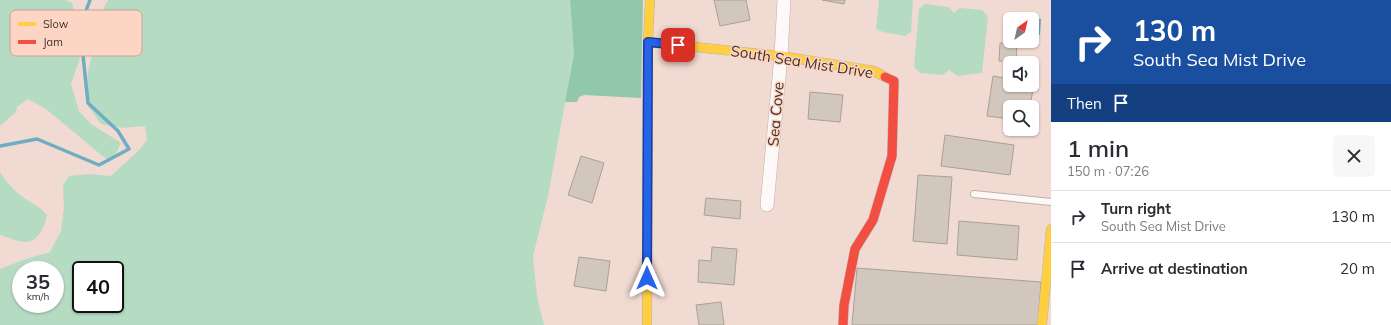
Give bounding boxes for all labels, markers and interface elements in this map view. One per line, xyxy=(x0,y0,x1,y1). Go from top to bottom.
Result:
legend xyxy=(10,10,142,56)
north arrow xyxy=(1003,12,1039,48)
map controls xyxy=(1003,12,1039,136)
text: 130 m xyxy=(1133,13,1216,48)
icon: right xyxy=(1067,16,1119,68)
text: Slow xyxy=(43,17,69,31)
pin xyxy=(661,28,695,62)
icon: arrive xyxy=(667,34,689,56)
text: Jam xyxy=(43,35,63,49)
street label: South Sea Mist Drive xyxy=(729,41,875,82)
text: South Sea Mist Drive xyxy=(1133,48,1306,71)
button: sound xyxy=(1003,56,1039,92)
street label: Sea Cove xyxy=(763,81,788,147)
icon: arrive xyxy=(1110,92,1132,114)
text: Then xyxy=(1067,94,1102,113)
button: search xyxy=(1003,100,1039,136)
text: 1 min xyxy=(1067,133,1129,163)
button: close xyxy=(1333,135,1375,177)
text: 150 m · 07:26 xyxy=(1067,163,1149,179)
text: Turn right xyxy=(1101,199,1171,218)
icon: right xyxy=(1067,206,1089,228)
text: 130 m xyxy=(1331,207,1375,226)
text: South Sea Mist Drive xyxy=(1101,218,1226,234)
position arrow xyxy=(626,257,668,299)
icon: arrive xyxy=(1067,258,1089,280)
text: Arrive at destination xyxy=(1101,259,1248,278)
text: 20 m xyxy=(1340,259,1375,278)
speed limit sign: 40 xyxy=(72,261,124,313)
text: 35 xyxy=(26,269,50,294)
text: km/h xyxy=(27,290,49,303)

